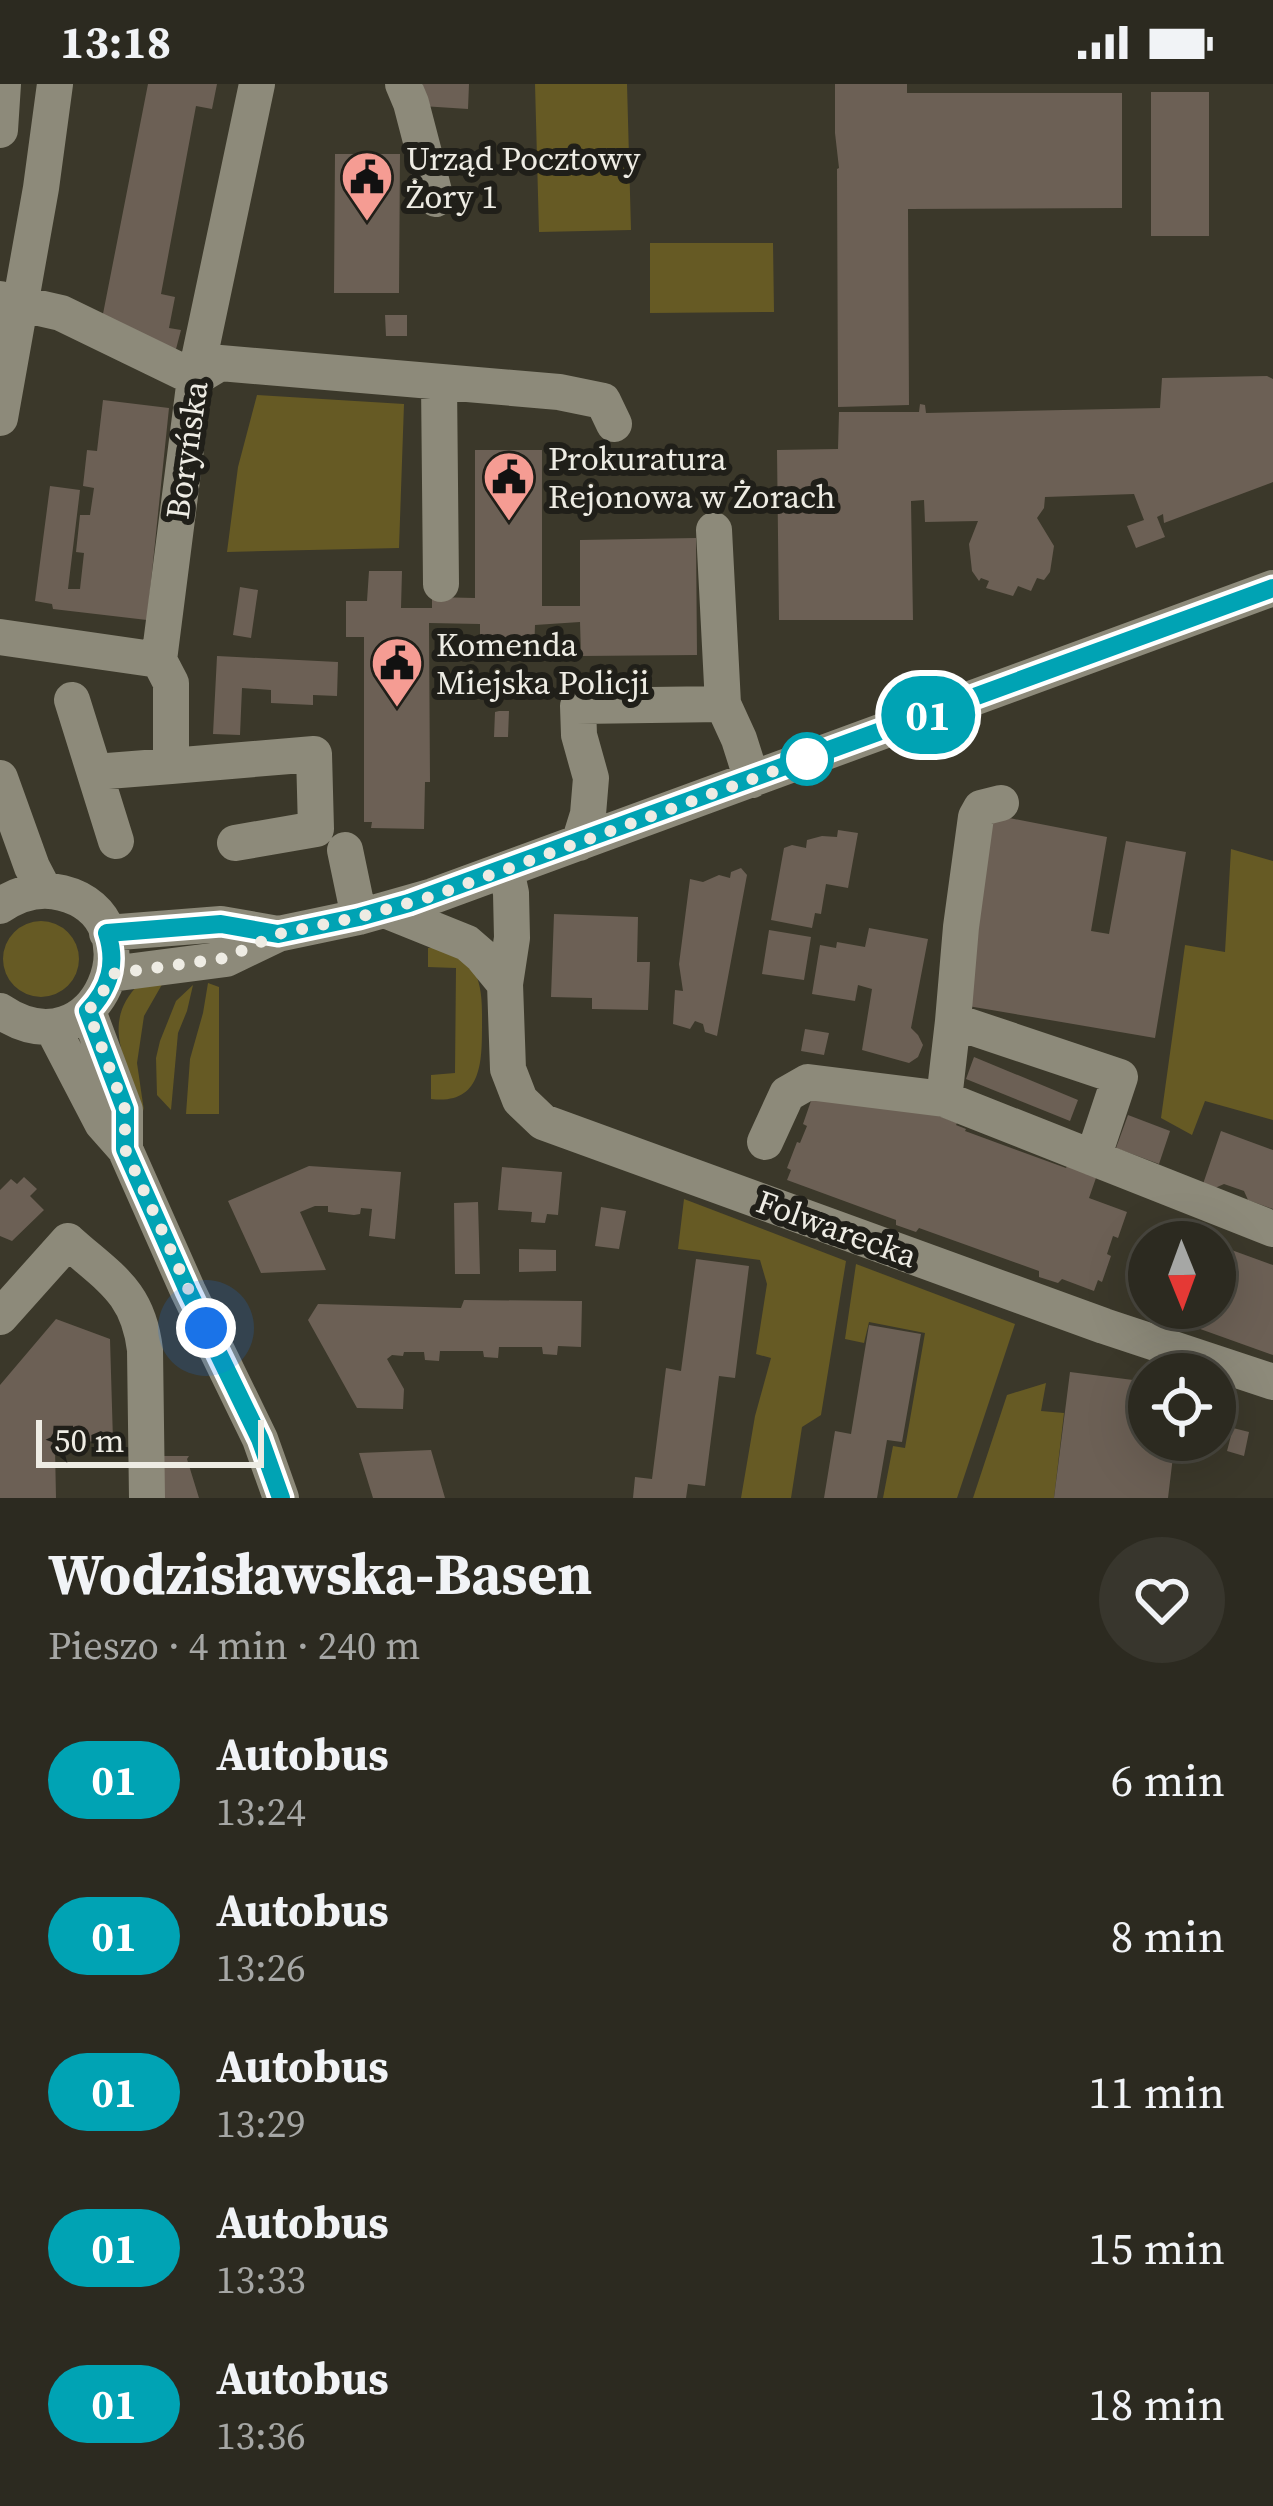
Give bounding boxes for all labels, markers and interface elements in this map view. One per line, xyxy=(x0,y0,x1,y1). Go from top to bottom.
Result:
text: 13:18 xyxy=(60,11,171,73)
place label: Urząd Pocztowy Żory 1 xyxy=(406,136,641,219)
public building icon: Urząd Pocztowy Żory 1 xyxy=(339,149,395,223)
street label: Boryńska xyxy=(155,378,218,522)
place label: Prokuratura Rejonowa w Żorach xyxy=(548,436,836,519)
public building icon: Prokuratura Rejonowa w Żorach xyxy=(481,449,537,523)
place label: Komenda Miejska Policji xyxy=(436,622,649,705)
public building icon: Komenda Miejska Policji xyxy=(369,635,425,709)
line badge: 01 xyxy=(874,676,982,754)
text: 01 xyxy=(905,686,951,744)
unlabelled marker xyxy=(782,734,832,784)
street label: Folwarecka xyxy=(750,1179,923,1278)
north arrow xyxy=(1128,1221,1236,1329)
map controls xyxy=(1128,1221,1236,1461)
your location xyxy=(176,1298,236,1358)
button: locate xyxy=(1128,1353,1236,1461)
scale bar xyxy=(36,1414,264,1467)
text: 50 m xyxy=(54,1418,124,1463)
text: Wodzisławska-Basen xyxy=(48,1535,592,1613)
button: heart xyxy=(1099,1537,1225,1663)
text: Pieszo · 4 min · 240 m xyxy=(48,1619,420,1672)
text: Autobus xyxy=(216,1723,389,1785)
text: 6 min xyxy=(1111,1749,1225,1811)
text: 01 xyxy=(91,1751,137,1809)
text: 13:24 xyxy=(216,1785,306,1838)
text: Autobus xyxy=(216,1879,389,1941)
text: 8 min xyxy=(1111,1905,1225,1967)
text: 01 xyxy=(91,1907,137,1965)
text: 13:26 xyxy=(216,1941,306,1994)
text: Autobus xyxy=(216,2035,389,2097)
text: 11 min xyxy=(1088,2061,1225,2123)
text: 01 xyxy=(91,2063,137,2121)
text: 13:29 xyxy=(216,2097,306,2150)
text: Autobus xyxy=(216,2191,389,2253)
text: 15 min xyxy=(1088,2217,1225,2279)
text: 01 xyxy=(91,2219,137,2277)
text: 13:33 xyxy=(216,2253,306,2306)
text: Autobus xyxy=(216,2347,389,2409)
text: 18 min xyxy=(1088,2373,1225,2435)
text: 01 xyxy=(91,2375,137,2433)
text: 13:36 xyxy=(216,2409,306,2462)

